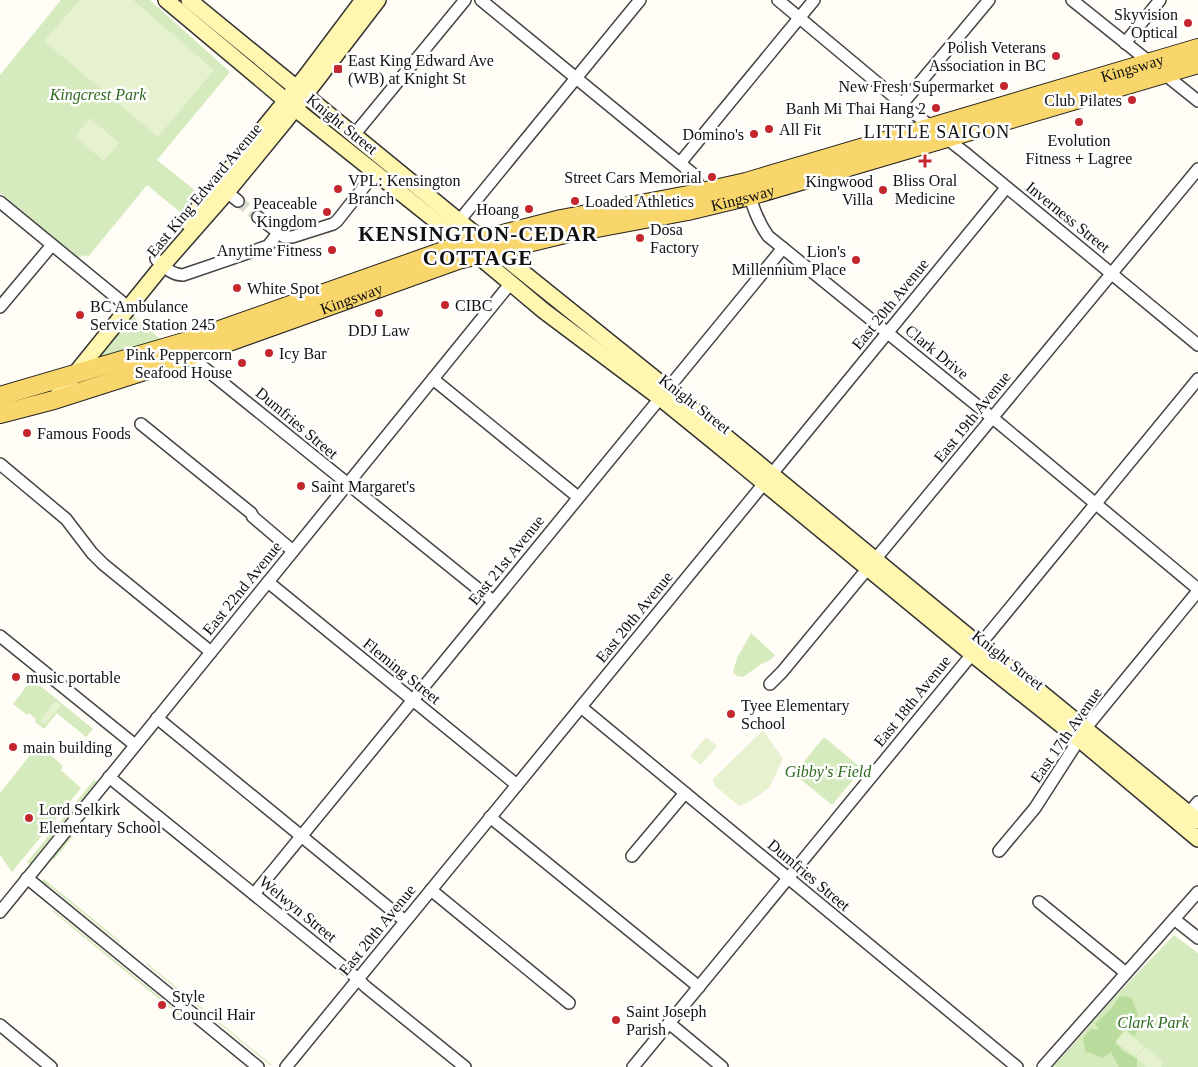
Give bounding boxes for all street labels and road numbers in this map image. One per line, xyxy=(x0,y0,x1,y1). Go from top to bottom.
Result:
street label: Kingsway xyxy=(1099,50,1166,85)
street label: Knight Street xyxy=(303,90,381,159)
street label: East King Edward Avenue xyxy=(143,120,266,261)
street label: Inverness Street xyxy=(1023,178,1114,256)
street label: Kingsway xyxy=(709,181,777,214)
street label: East 20th Avenue xyxy=(848,255,932,353)
street label: Kingsway xyxy=(318,279,385,317)
street label: Clark Drive xyxy=(902,321,972,383)
street label: East 19th Avenue xyxy=(930,368,1014,466)
street label: Knight Street xyxy=(655,371,734,438)
street label: Dumfries Street xyxy=(253,384,342,463)
street label: East 21st Avenue xyxy=(465,512,547,608)
street label: East 22nd Avenue xyxy=(199,538,285,638)
street label: East 20th Avenue xyxy=(592,568,676,666)
street label: Knight Street xyxy=(968,627,1047,694)
street label: Fleming Street xyxy=(359,635,445,709)
street label: East 18th Avenue xyxy=(870,652,954,750)
street label: East 17th Avenue xyxy=(1027,684,1105,786)
street label: Dumfries Street xyxy=(765,836,854,915)
street label: Welwyn Street xyxy=(255,873,340,946)
street label: East 20th Avenue xyxy=(335,881,419,979)

